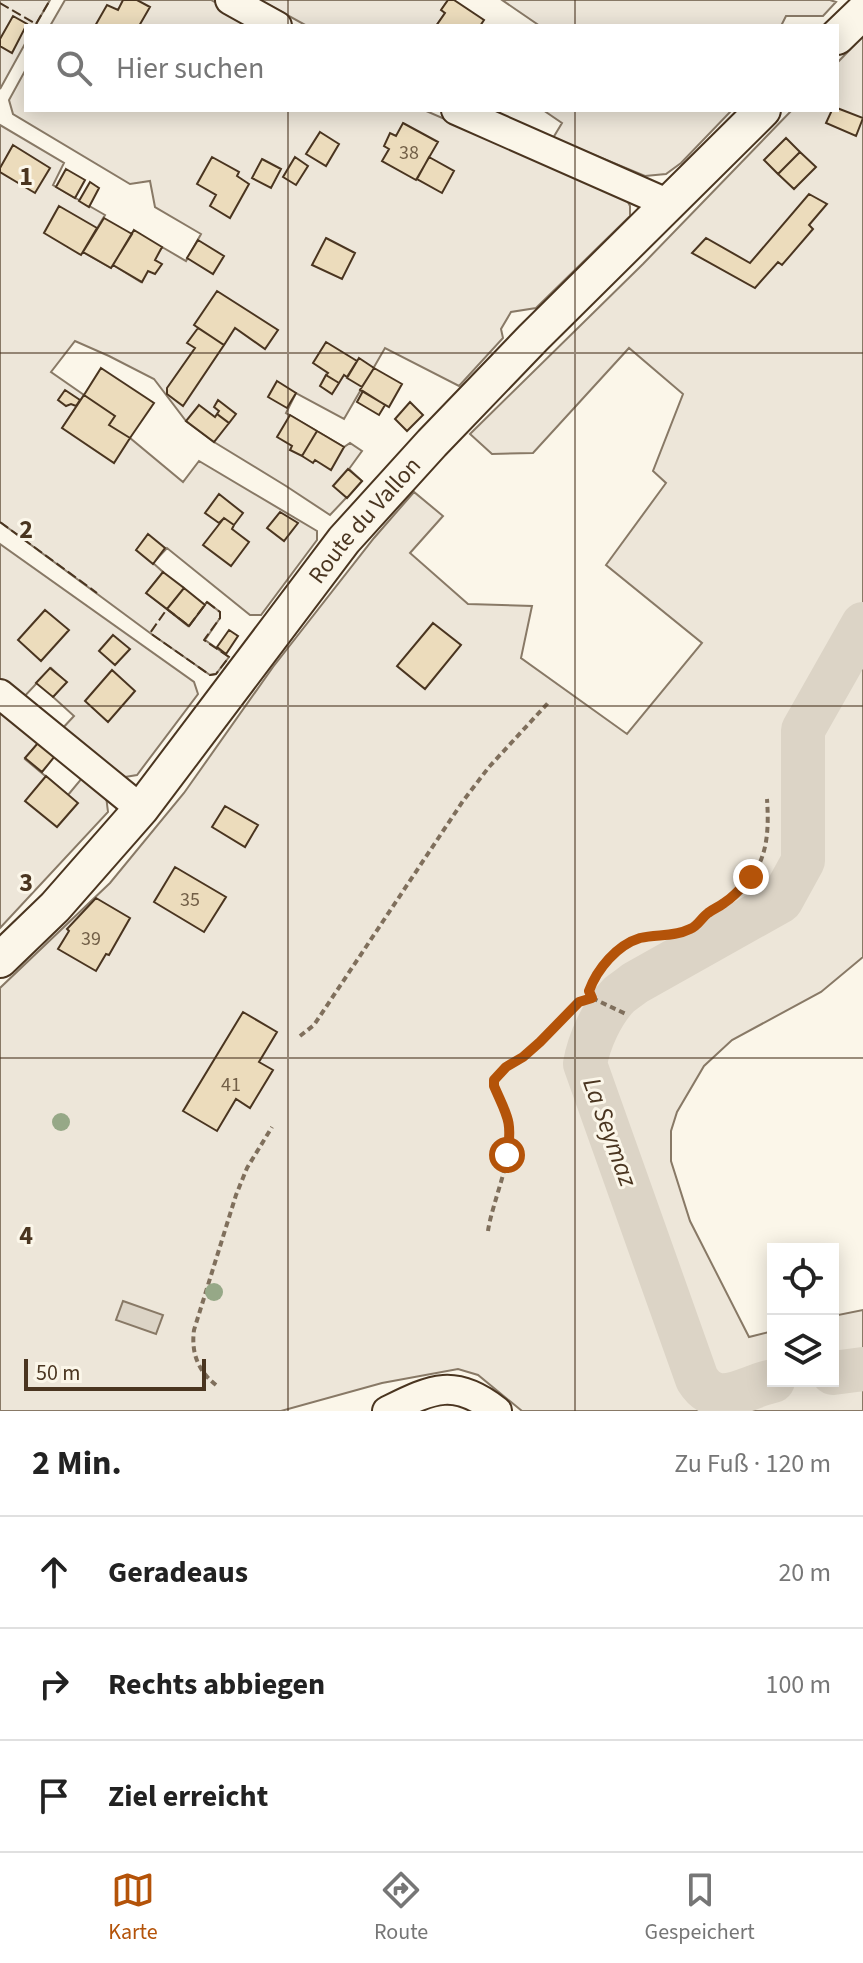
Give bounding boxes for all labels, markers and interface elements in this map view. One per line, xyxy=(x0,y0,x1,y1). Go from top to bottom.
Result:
search box xyxy=(24,24,839,112)
icon: search xyxy=(52,46,96,90)
text: Hier suchen xyxy=(116,47,264,90)
house number: 38 xyxy=(399,139,419,167)
text: 1 xyxy=(19,158,33,195)
street label: Route du Vallon xyxy=(300,449,429,591)
text: 2 xyxy=(19,511,33,548)
route end xyxy=(733,859,769,895)
text: 3 xyxy=(19,864,33,901)
house number: 35 xyxy=(180,886,200,914)
house number: 39 xyxy=(81,925,101,953)
house number: 41 xyxy=(221,1071,241,1099)
water label: La Seymaz xyxy=(573,1073,647,1193)
route start xyxy=(489,1137,525,1173)
text: 4 xyxy=(19,1217,33,1254)
map controls xyxy=(767,1243,839,1387)
button: locate xyxy=(767,1243,839,1315)
button: layers xyxy=(767,1315,839,1387)
scale bar xyxy=(24,1355,206,1391)
text: 50 m xyxy=(36,1357,81,1389)
text: 2 Min. xyxy=(32,1439,122,1488)
text: Zu Fuß · 120 m xyxy=(674,1445,831,1482)
icon: ahead xyxy=(32,1550,76,1594)
text: Geradeaus xyxy=(108,1551,248,1594)
text: 20 m xyxy=(778,1554,831,1591)
icon: right xyxy=(32,1662,76,1706)
text: Rechts abbiegen xyxy=(108,1663,325,1706)
text: 100 m xyxy=(765,1666,831,1703)
icon: arrive xyxy=(32,1774,76,1818)
text: Ziel erreicht xyxy=(108,1775,268,1818)
tab: Karte xyxy=(108,1868,158,1948)
tab: Route xyxy=(374,1868,428,1948)
tab: Gespeichert xyxy=(645,1868,755,1948)

